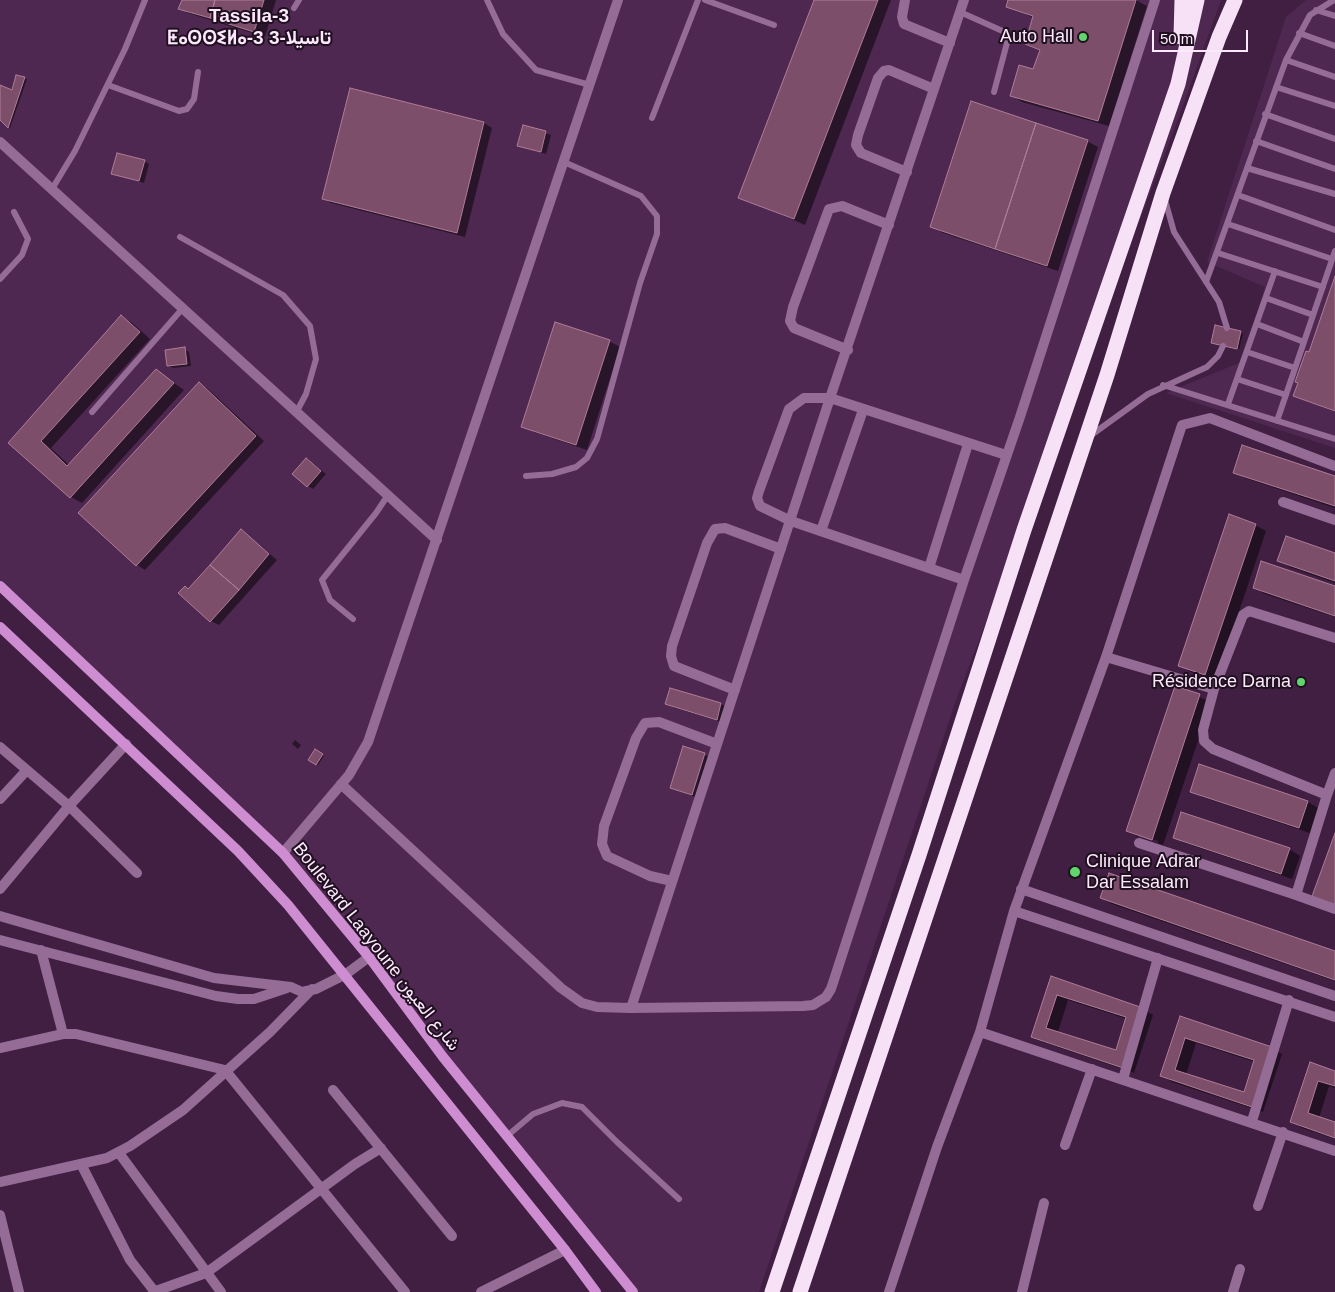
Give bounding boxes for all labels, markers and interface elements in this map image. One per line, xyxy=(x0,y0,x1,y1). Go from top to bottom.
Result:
district label: Tassila-3 ⵟⴰⵙⵙⵉⵍⴰ-3 3-تاسيلا xyxy=(167,6,331,50)
scale bar xyxy=(1155,20,1251,52)
place label: Auto Hall xyxy=(1000,26,1073,48)
text: 50 m xyxy=(1160,30,1193,47)
marker: Auto Hall xyxy=(1077,31,1089,43)
place label: Résidence Darna xyxy=(1152,671,1291,693)
marker: Résidence Darna xyxy=(1295,676,1307,688)
street label: Boulevard Laayoune شارع العيون xyxy=(288,838,464,1056)
place label: Clinique Adrar Dar Essalam xyxy=(1086,851,1200,894)
marker: Clinique Adrar Dar Essalam xyxy=(1068,865,1082,879)

